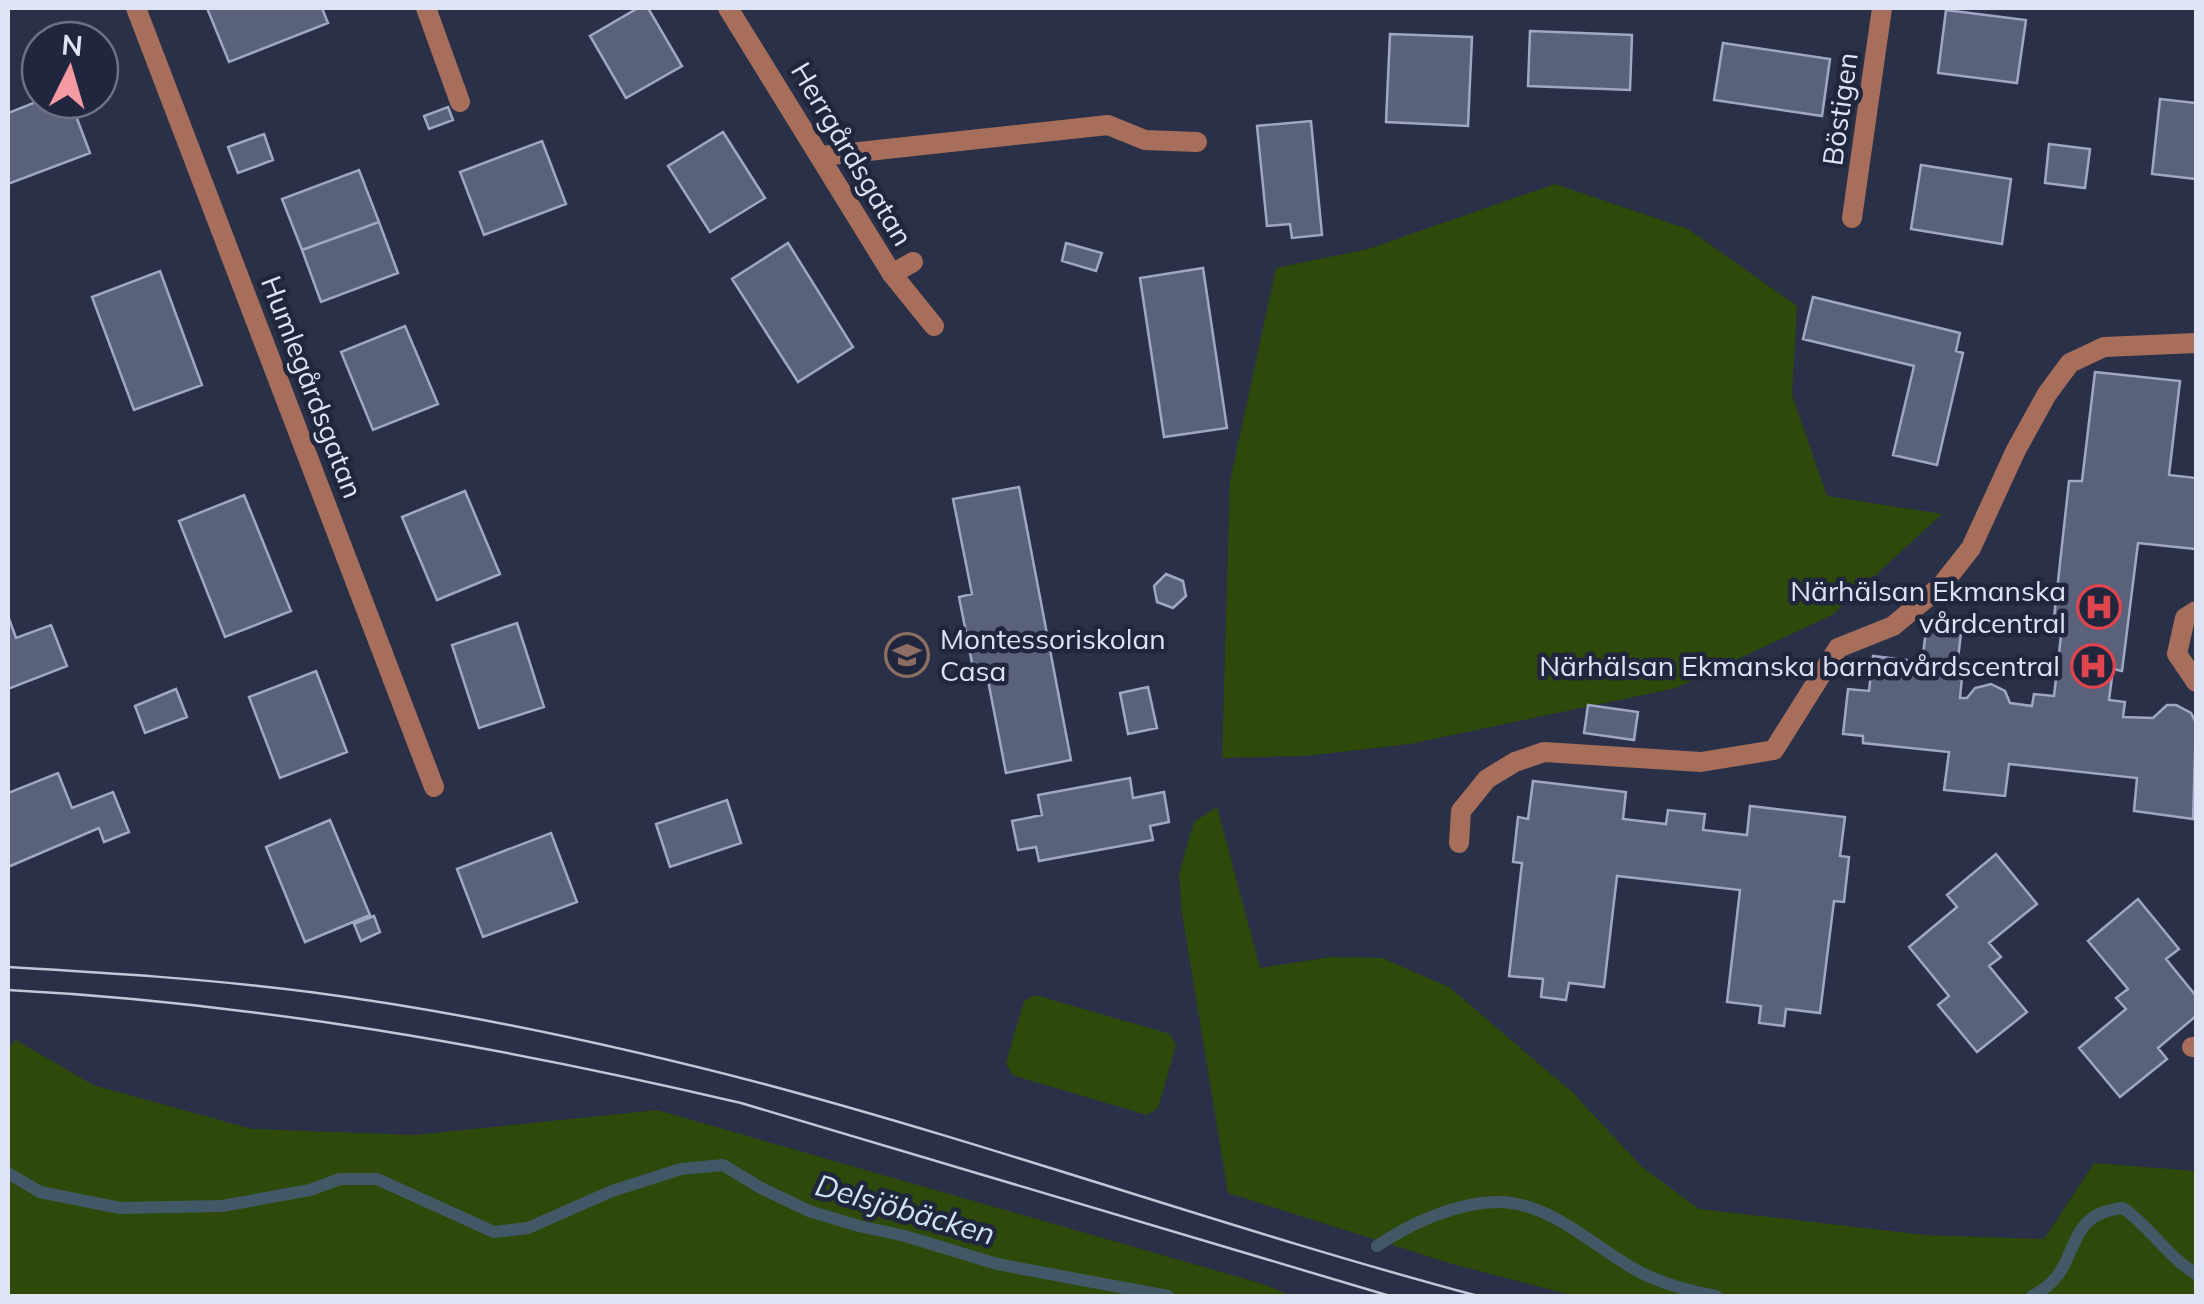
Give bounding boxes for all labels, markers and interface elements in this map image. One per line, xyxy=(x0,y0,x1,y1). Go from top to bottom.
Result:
north arrow xyxy=(20,20,120,120)
text: N xyxy=(60,26,84,63)
street label: Böstigen xyxy=(1814,50,1865,168)
street label: Herrgårdsgatan xyxy=(784,56,921,252)
street label: Humlegårdsgatan xyxy=(254,271,371,503)
place label: Närhälsan Ekmanska vårdcentral xyxy=(1790,573,2066,640)
hospital icon: Närhälsan Ekmanska vårdcentral xyxy=(2076,584,2122,630)
place label: Montessoriskolan Casa xyxy=(940,621,1166,688)
school or university icon: Montessoriskolan Casa xyxy=(884,632,930,678)
hospital icon: Närhälsan Ekmanska barnavårdscentral xyxy=(2070,643,2116,689)
place label: Närhälsan Ekmanska barnavårdscentral xyxy=(1539,648,2060,683)
water label: Delsjöbäcken xyxy=(811,1165,999,1253)

